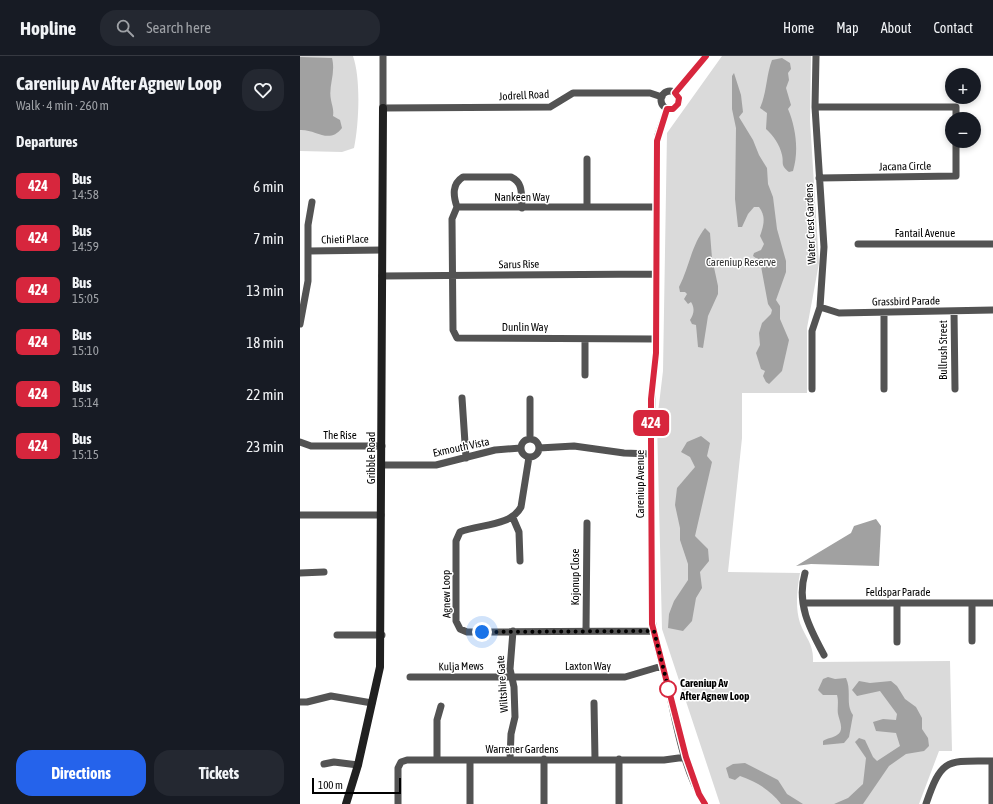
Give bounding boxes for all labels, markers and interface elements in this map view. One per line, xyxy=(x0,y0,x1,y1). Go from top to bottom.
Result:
search box xyxy=(100,10,380,46)
text: Hopline xyxy=(20,17,76,39)
icon: search xyxy=(114,17,136,39)
text: Search here xyxy=(146,19,211,36)
text: Home xyxy=(783,20,814,36)
text: Map xyxy=(836,20,859,36)
text: About xyxy=(881,20,912,36)
text: Contact xyxy=(934,20,973,36)
map controls xyxy=(945,68,981,148)
button: + xyxy=(945,68,981,104)
button: heart xyxy=(242,69,284,111)
text: Careniup Av After Agnew Loop xyxy=(16,72,222,94)
street label: Jodrell Road xyxy=(498,88,550,102)
text: Walk · 4 min · 260 m xyxy=(16,98,109,113)
button: − xyxy=(945,112,981,148)
text: Departures xyxy=(16,133,78,150)
street label: Jacana Circle xyxy=(879,160,931,172)
text: Bus xyxy=(72,170,92,187)
text: 424 xyxy=(28,178,48,194)
text: 6 min xyxy=(253,178,284,195)
street label: Water Crest Gardens xyxy=(803,183,817,265)
text: 14:58 xyxy=(72,187,99,202)
street label: Nankeen Way xyxy=(494,191,550,203)
text: Bus xyxy=(72,222,92,239)
street label: Fantail Avenue xyxy=(895,227,955,239)
text: 424 xyxy=(28,230,48,246)
text: 7 min xyxy=(253,230,284,247)
street label: Chieti Place xyxy=(321,233,369,245)
text: 14:59 xyxy=(72,239,99,254)
park label: Careniup Reserve xyxy=(706,256,776,268)
street label: Sarus Rise xyxy=(499,258,539,270)
text: Bus xyxy=(72,274,92,291)
text: 424 xyxy=(28,282,48,298)
text: 13 min xyxy=(246,282,284,299)
text: 15:05 xyxy=(72,291,99,306)
street label: Grassbird Parade xyxy=(872,294,940,308)
street label: Bullrush Street xyxy=(937,320,949,380)
street label: Dunlin Way xyxy=(502,321,549,333)
text: Bus xyxy=(72,326,92,343)
text: 424 xyxy=(28,334,48,350)
text: 18 min xyxy=(246,334,284,351)
text: 15:10 xyxy=(72,343,99,358)
text: Bus xyxy=(72,378,92,395)
text: 424 xyxy=(28,386,48,402)
text: 22 min xyxy=(246,386,284,403)
text: 15:14 xyxy=(72,395,99,410)
line badge: 424 xyxy=(628,410,674,436)
text: 424 xyxy=(641,415,661,431)
street label: The Rise xyxy=(323,429,357,441)
text: Bus xyxy=(72,430,92,447)
street label: Gribble Road xyxy=(365,432,377,484)
street label: Exmouth Vista xyxy=(432,435,490,459)
text: 424 xyxy=(28,438,48,454)
text: 23 min xyxy=(246,438,284,455)
text: 15:15 xyxy=(72,447,99,462)
street label: Careniup Avenue xyxy=(634,450,646,518)
street label: Kojonup Close xyxy=(569,548,581,606)
street label: Agnew Loop xyxy=(440,570,452,618)
street label: Feldspar Parade xyxy=(866,586,930,598)
your location xyxy=(472,622,492,642)
street label: Wiltshire Gate xyxy=(494,655,510,713)
street label: Kulja Mews xyxy=(438,660,484,672)
street label: Laxton Way xyxy=(565,660,612,672)
place label: Careniup Av After Agnew Loop xyxy=(679,677,749,702)
marker: Careniup Av After Agnew Loop xyxy=(659,680,677,698)
street label: Warrener Gardens xyxy=(486,743,559,755)
button: Directions xyxy=(16,750,146,796)
button: Tickets xyxy=(154,750,284,796)
scale bar xyxy=(312,776,401,795)
text: 100 m xyxy=(318,779,343,791)

